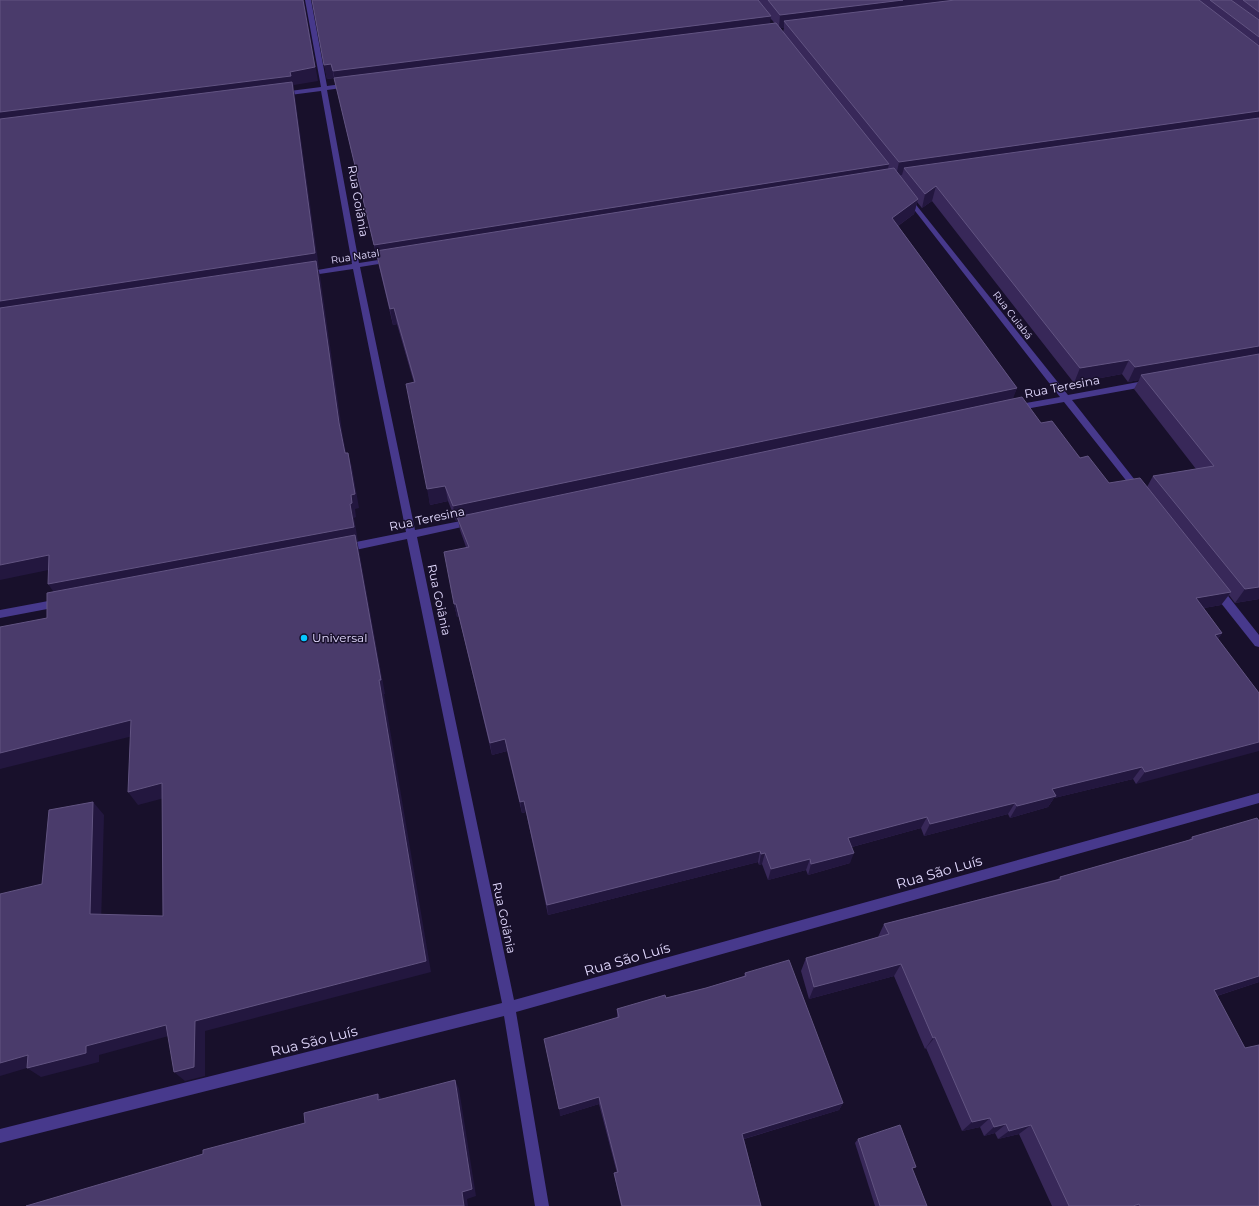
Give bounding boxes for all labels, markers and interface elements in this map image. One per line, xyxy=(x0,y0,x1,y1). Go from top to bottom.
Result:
street label: Rua Goiânia xyxy=(345,164,372,238)
street label: Rua Natal xyxy=(330,246,380,267)
street label: Rua Cuiabá xyxy=(990,289,1035,342)
street label: Rua Teresina xyxy=(1023,372,1101,401)
street label: Rua Teresina xyxy=(388,503,466,534)
street label: Rua Goiânia xyxy=(425,563,454,637)
place label: Universal xyxy=(312,630,367,645)
marker: Universal xyxy=(299,633,309,643)
street label: Rua São Luís xyxy=(894,851,984,893)
street label: Rua Goiânia xyxy=(490,881,519,955)
street label: Rua São Luís xyxy=(582,938,672,980)
street label: Rua São Luís xyxy=(269,1021,359,1060)

